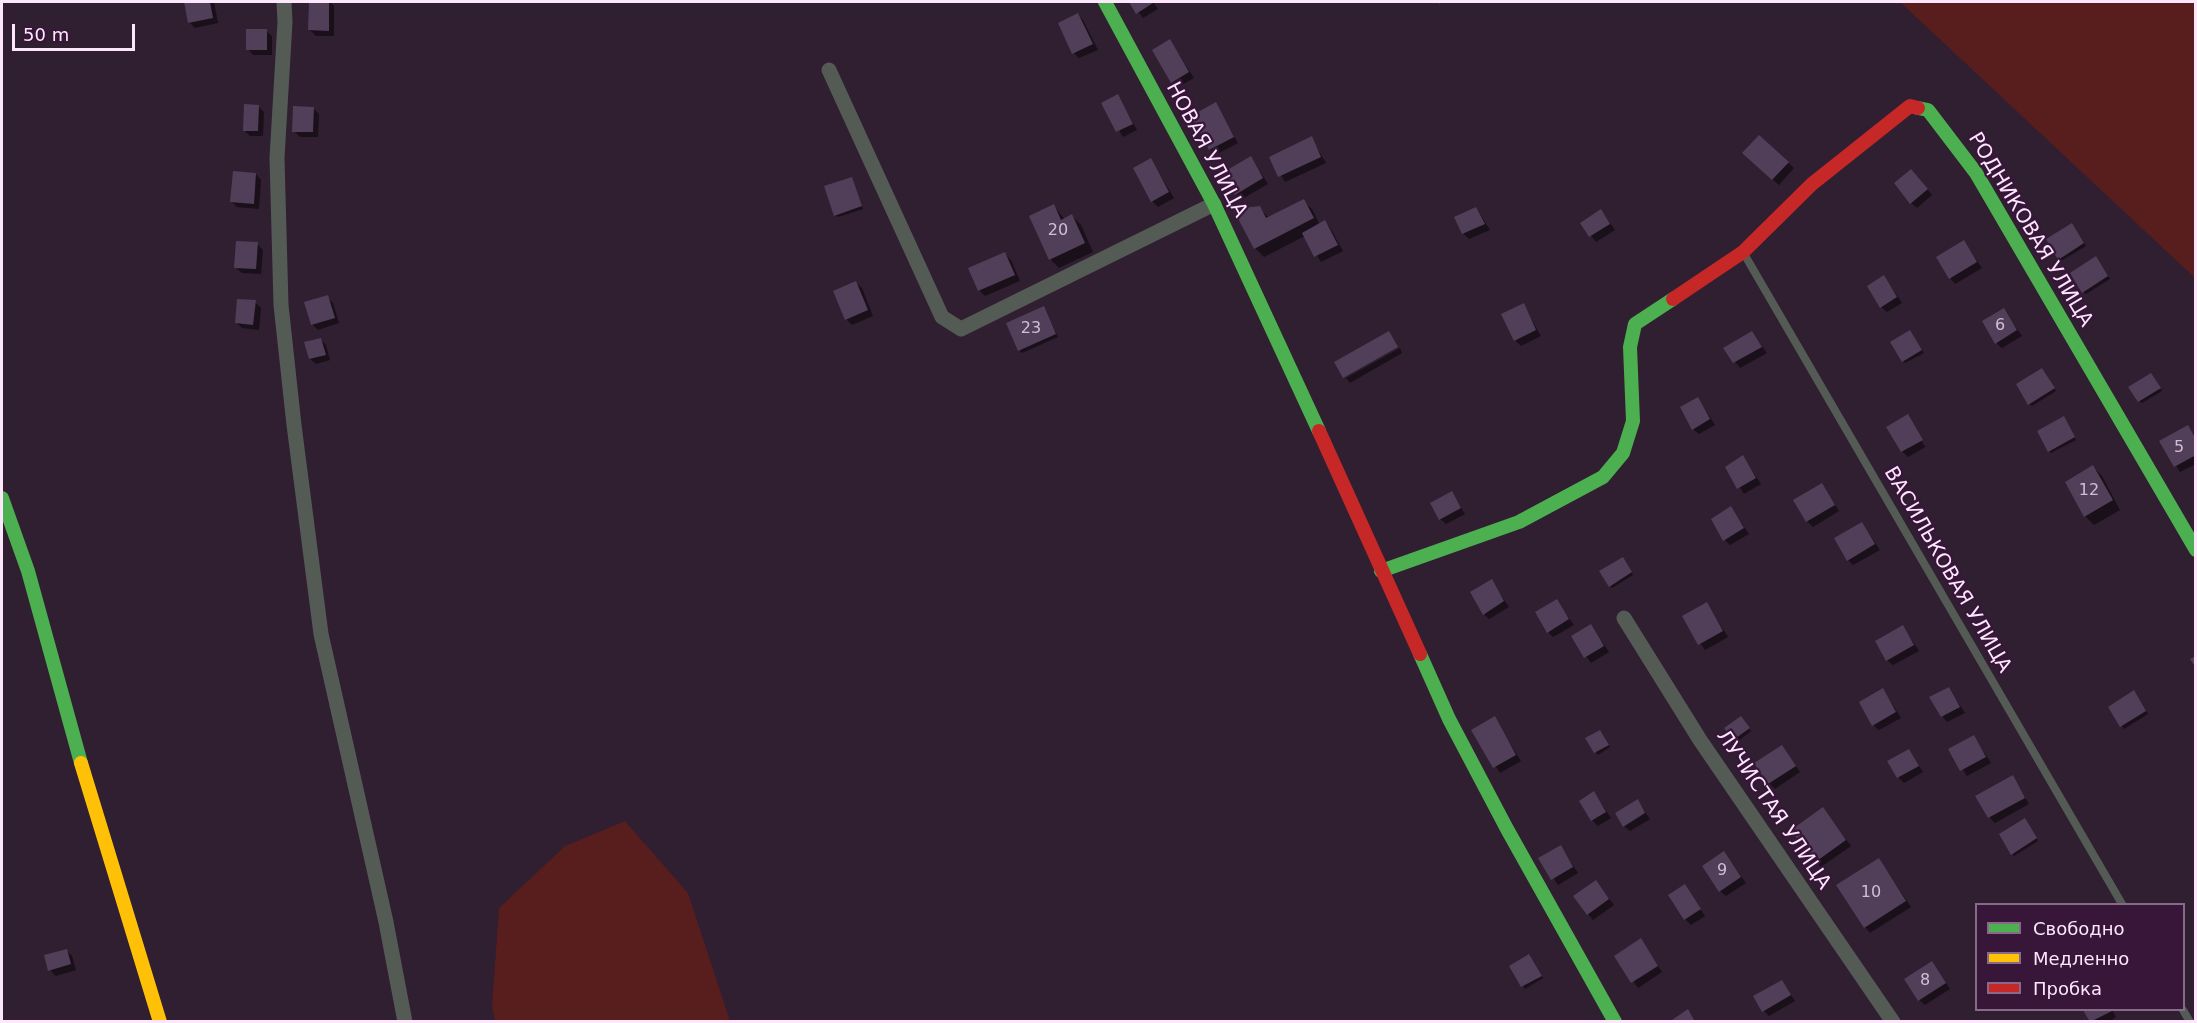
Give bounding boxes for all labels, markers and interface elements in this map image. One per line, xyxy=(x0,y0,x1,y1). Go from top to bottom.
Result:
scale bar xyxy=(15,12,138,50)
text: 50 m xyxy=(23,24,69,45)
street label: НОВАЯ УЛИЦА xyxy=(1160,78,1252,222)
street label: РОДНИКОВАЯ УЛИЦА xyxy=(1962,128,2098,332)
house number: 20 xyxy=(1048,221,1068,241)
house number: 6 xyxy=(1995,316,2005,336)
house number: 23 xyxy=(1021,319,1041,339)
house number: 5 xyxy=(2174,438,2184,458)
street label: ВАСИЛЬКОВАЯ УЛИЦА xyxy=(1878,463,2016,677)
house number: 12 xyxy=(2079,481,2099,501)
street label: ЛУЧИСТАЯ УЛИЦА xyxy=(1711,726,1835,894)
house number: 9 xyxy=(1717,861,1727,881)
house number: 10 xyxy=(1861,883,1881,903)
legend xyxy=(1975,903,2185,1011)
text: Свободно xyxy=(2033,918,2125,939)
text: Медленно xyxy=(2033,948,2129,969)
house number: 8 xyxy=(1920,971,1930,991)
text: Пробка xyxy=(2033,978,2102,999)

